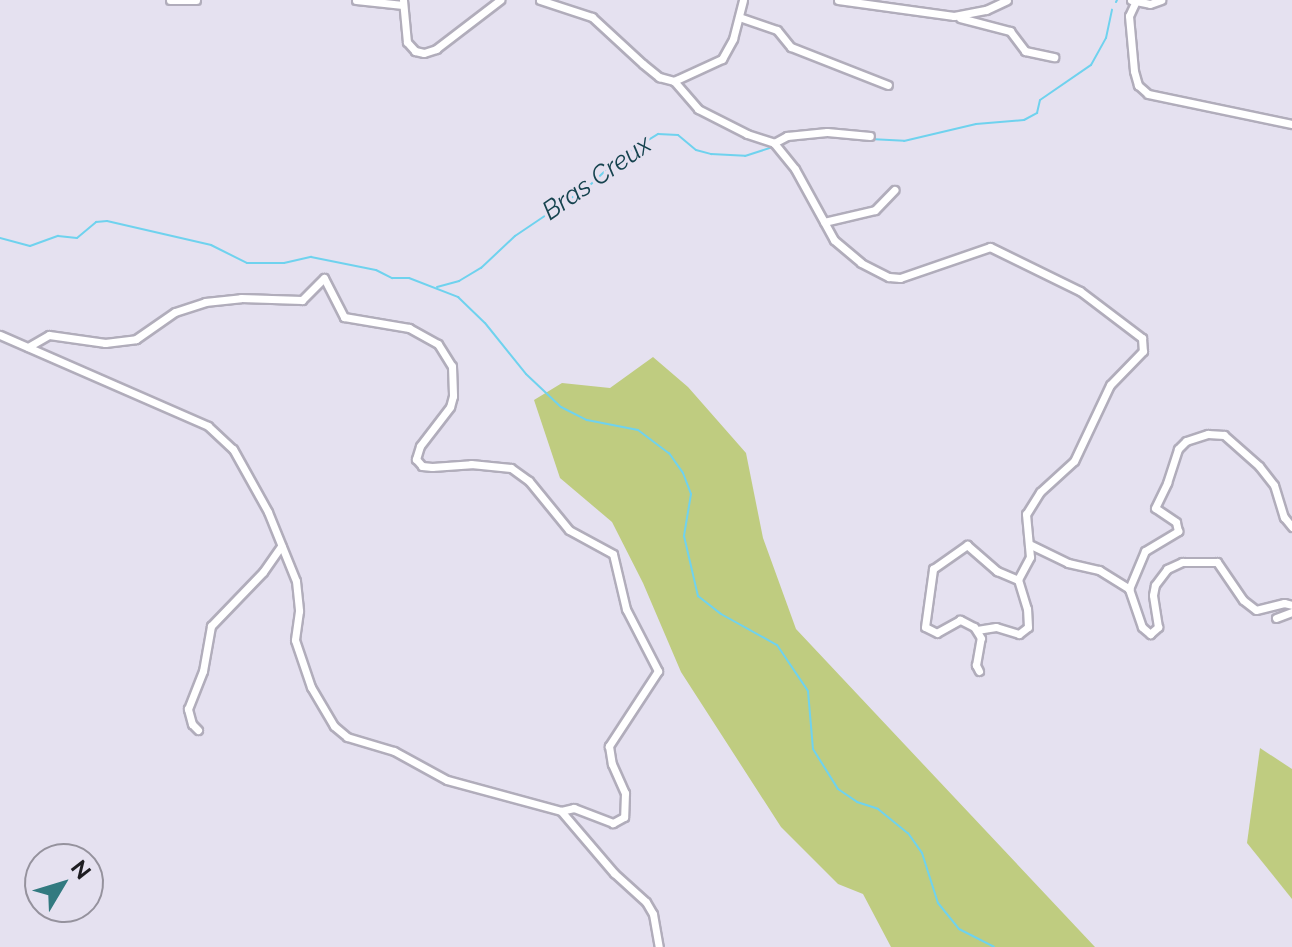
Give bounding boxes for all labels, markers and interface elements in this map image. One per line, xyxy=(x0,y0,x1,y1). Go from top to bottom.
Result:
water label: Bras Creux xyxy=(536,129,658,227)
north arrow xyxy=(24,843,104,923)
text: N xyxy=(66,855,97,884)

